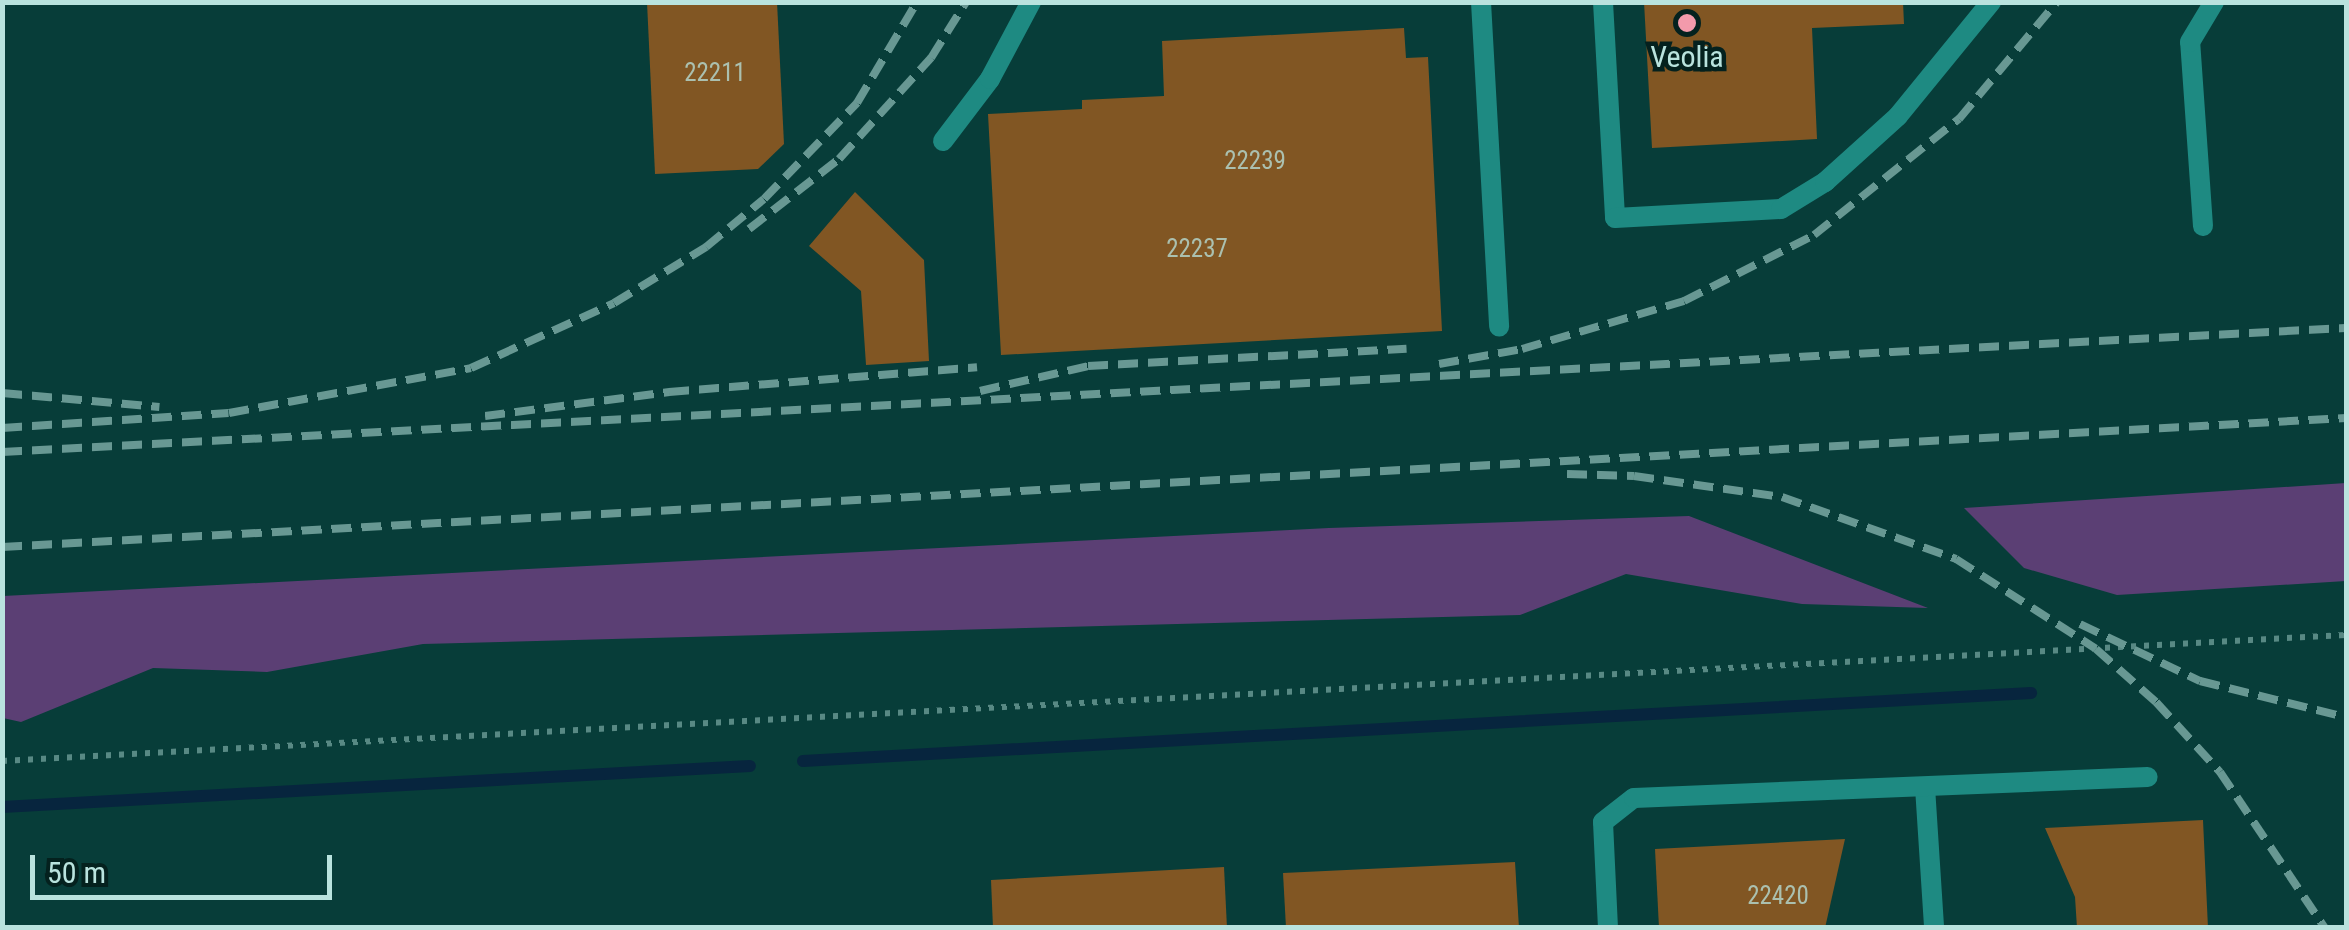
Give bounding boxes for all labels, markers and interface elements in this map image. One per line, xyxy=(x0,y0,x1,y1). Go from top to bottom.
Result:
marker: Veolia xyxy=(1676,12,1698,34)
place label: Veolia xyxy=(1650,39,1724,75)
house number: 22211 xyxy=(684,58,746,88)
house number: 22239 xyxy=(1224,146,1286,176)
house number: 22237 xyxy=(1166,234,1228,264)
scale bar xyxy=(35,835,338,897)
text: 50 m xyxy=(47,855,106,890)
house number: 22420 xyxy=(1747,881,1809,911)

